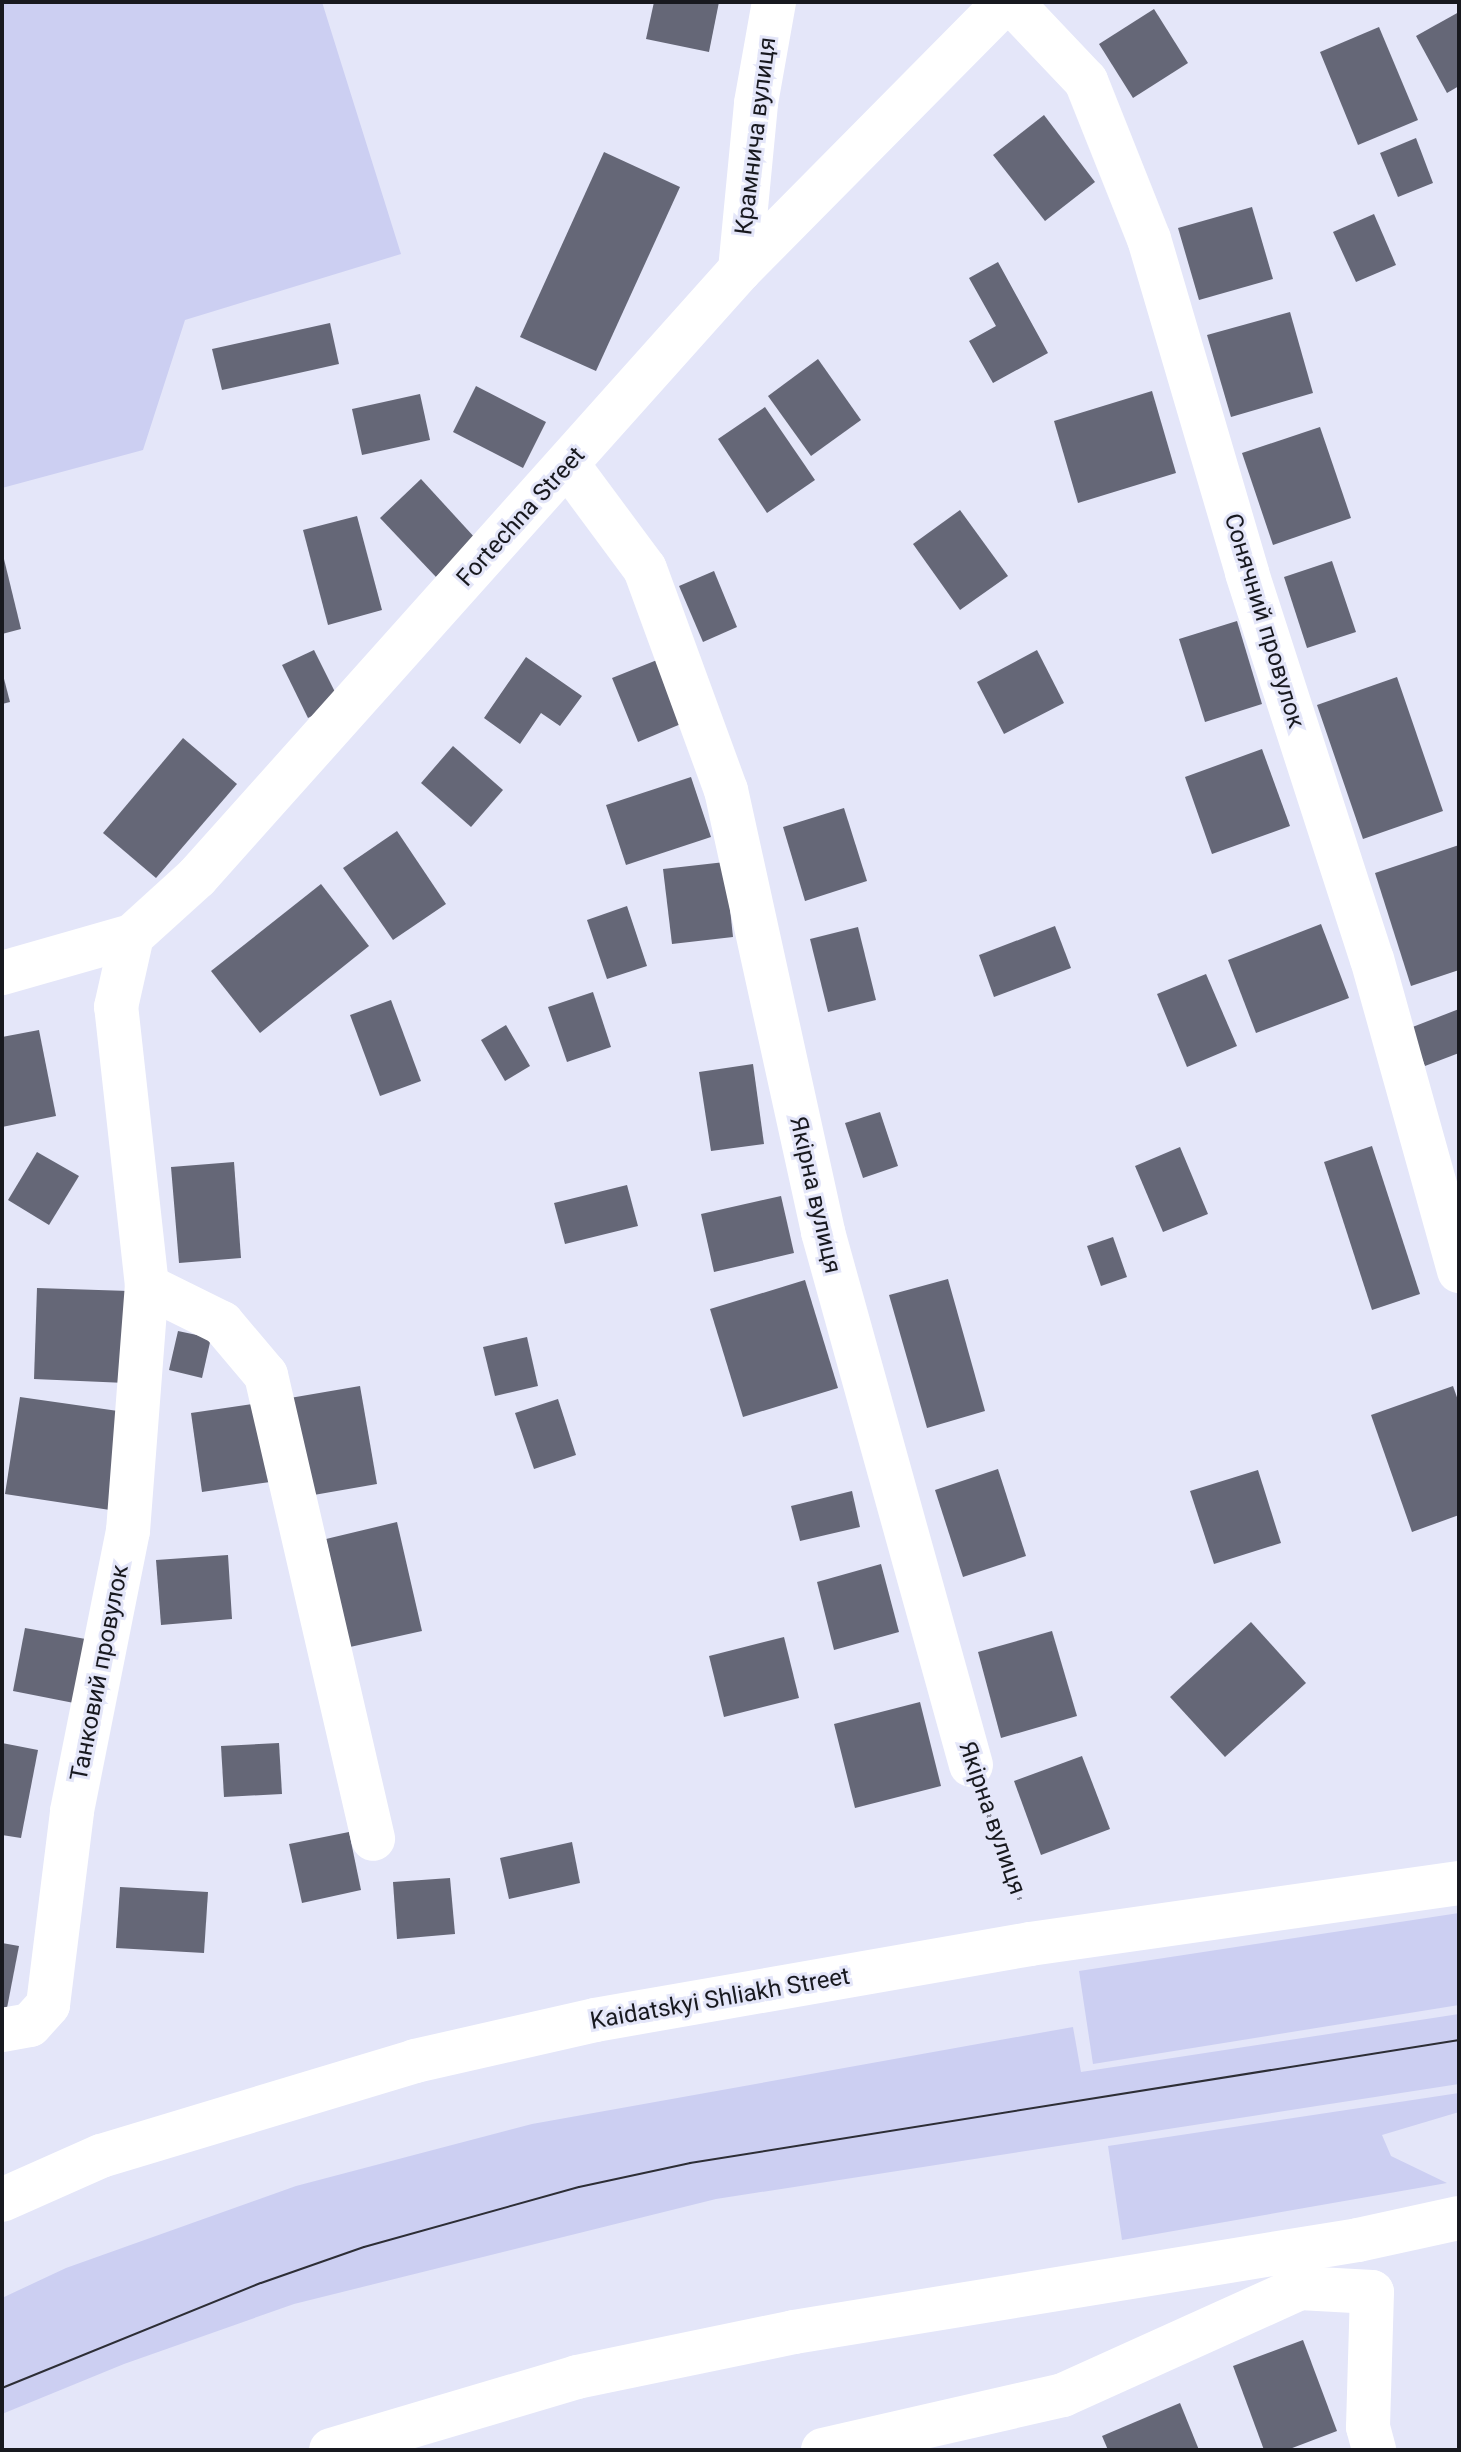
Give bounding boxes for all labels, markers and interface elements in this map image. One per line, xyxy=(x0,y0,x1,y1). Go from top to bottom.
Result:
street label: Крамнича вулиця xyxy=(730,36,782,236)
street label: Fortechna Street xyxy=(451,441,591,593)
street label: Сонячний провулок xyxy=(1218,510,1310,732)
street label: Якірна вулиця xyxy=(783,1114,847,1276)
street label: Танковий провулок xyxy=(65,1562,135,1784)
street label: Якірна вулиця xyxy=(952,1738,1032,1898)
street label: Kaidatskyi Shliakh Street xyxy=(588,1962,852,2036)

